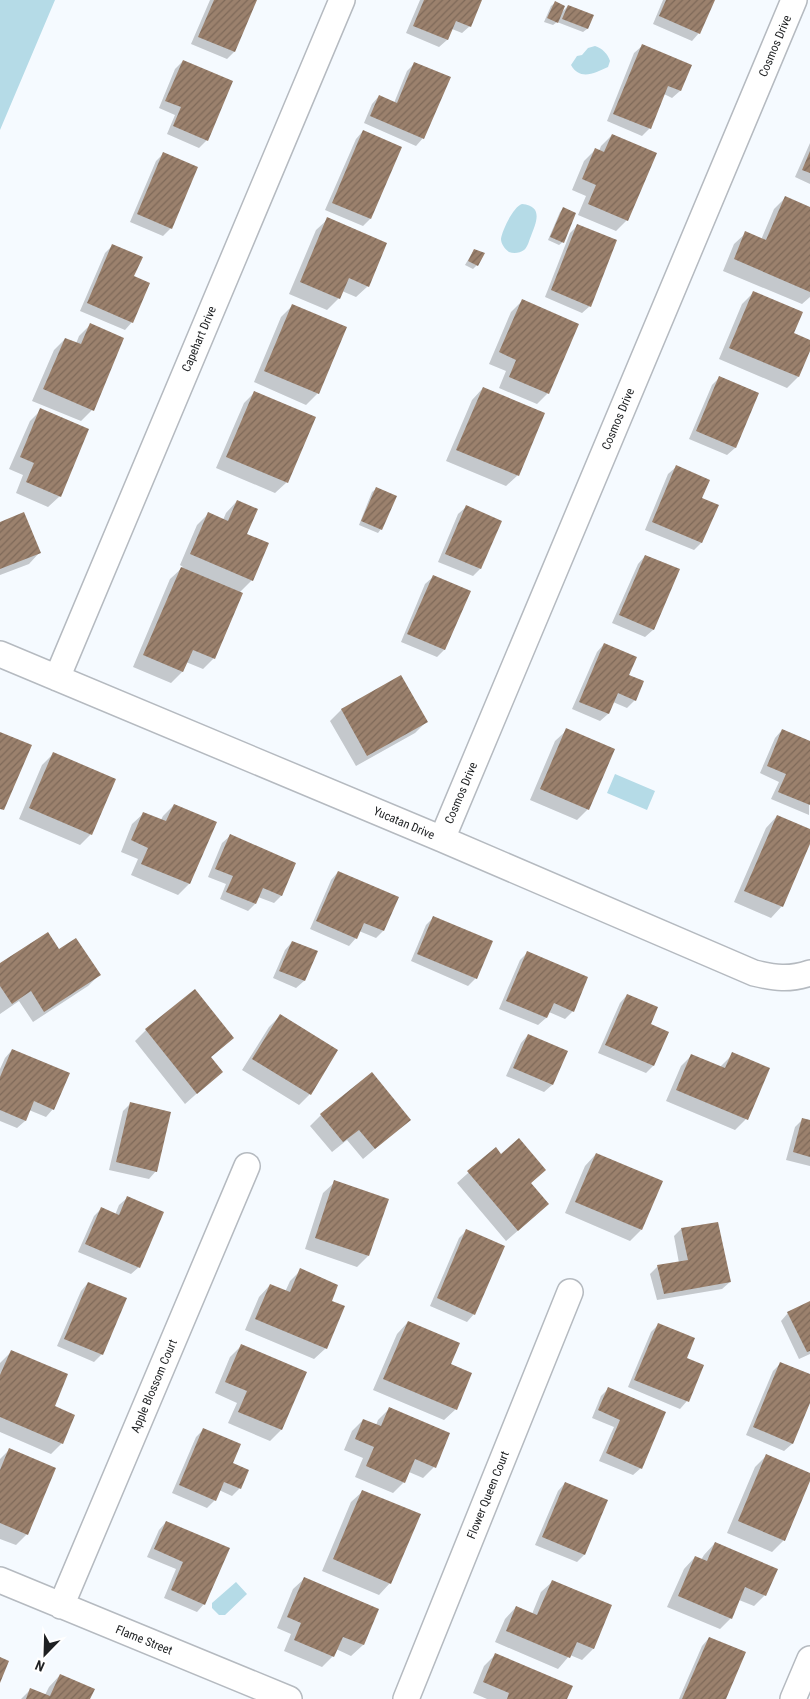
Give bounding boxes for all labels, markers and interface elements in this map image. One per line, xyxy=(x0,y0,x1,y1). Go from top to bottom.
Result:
street label: Cosmos Drive xyxy=(756,13,794,79)
street label: Capehart Drive xyxy=(179,304,219,374)
street label: Cosmos Drive xyxy=(599,386,637,452)
street label: Cosmos Drive xyxy=(442,760,480,826)
street label: Yucatan Drive xyxy=(371,804,437,842)
street label: Apple Blossom Court xyxy=(128,1337,180,1435)
street label: Flower Queen Court xyxy=(464,1449,512,1541)
street label: Flame Street xyxy=(114,1622,175,1658)
north arrow xyxy=(20,1629,70,1679)
text: N xyxy=(33,1657,47,1675)

